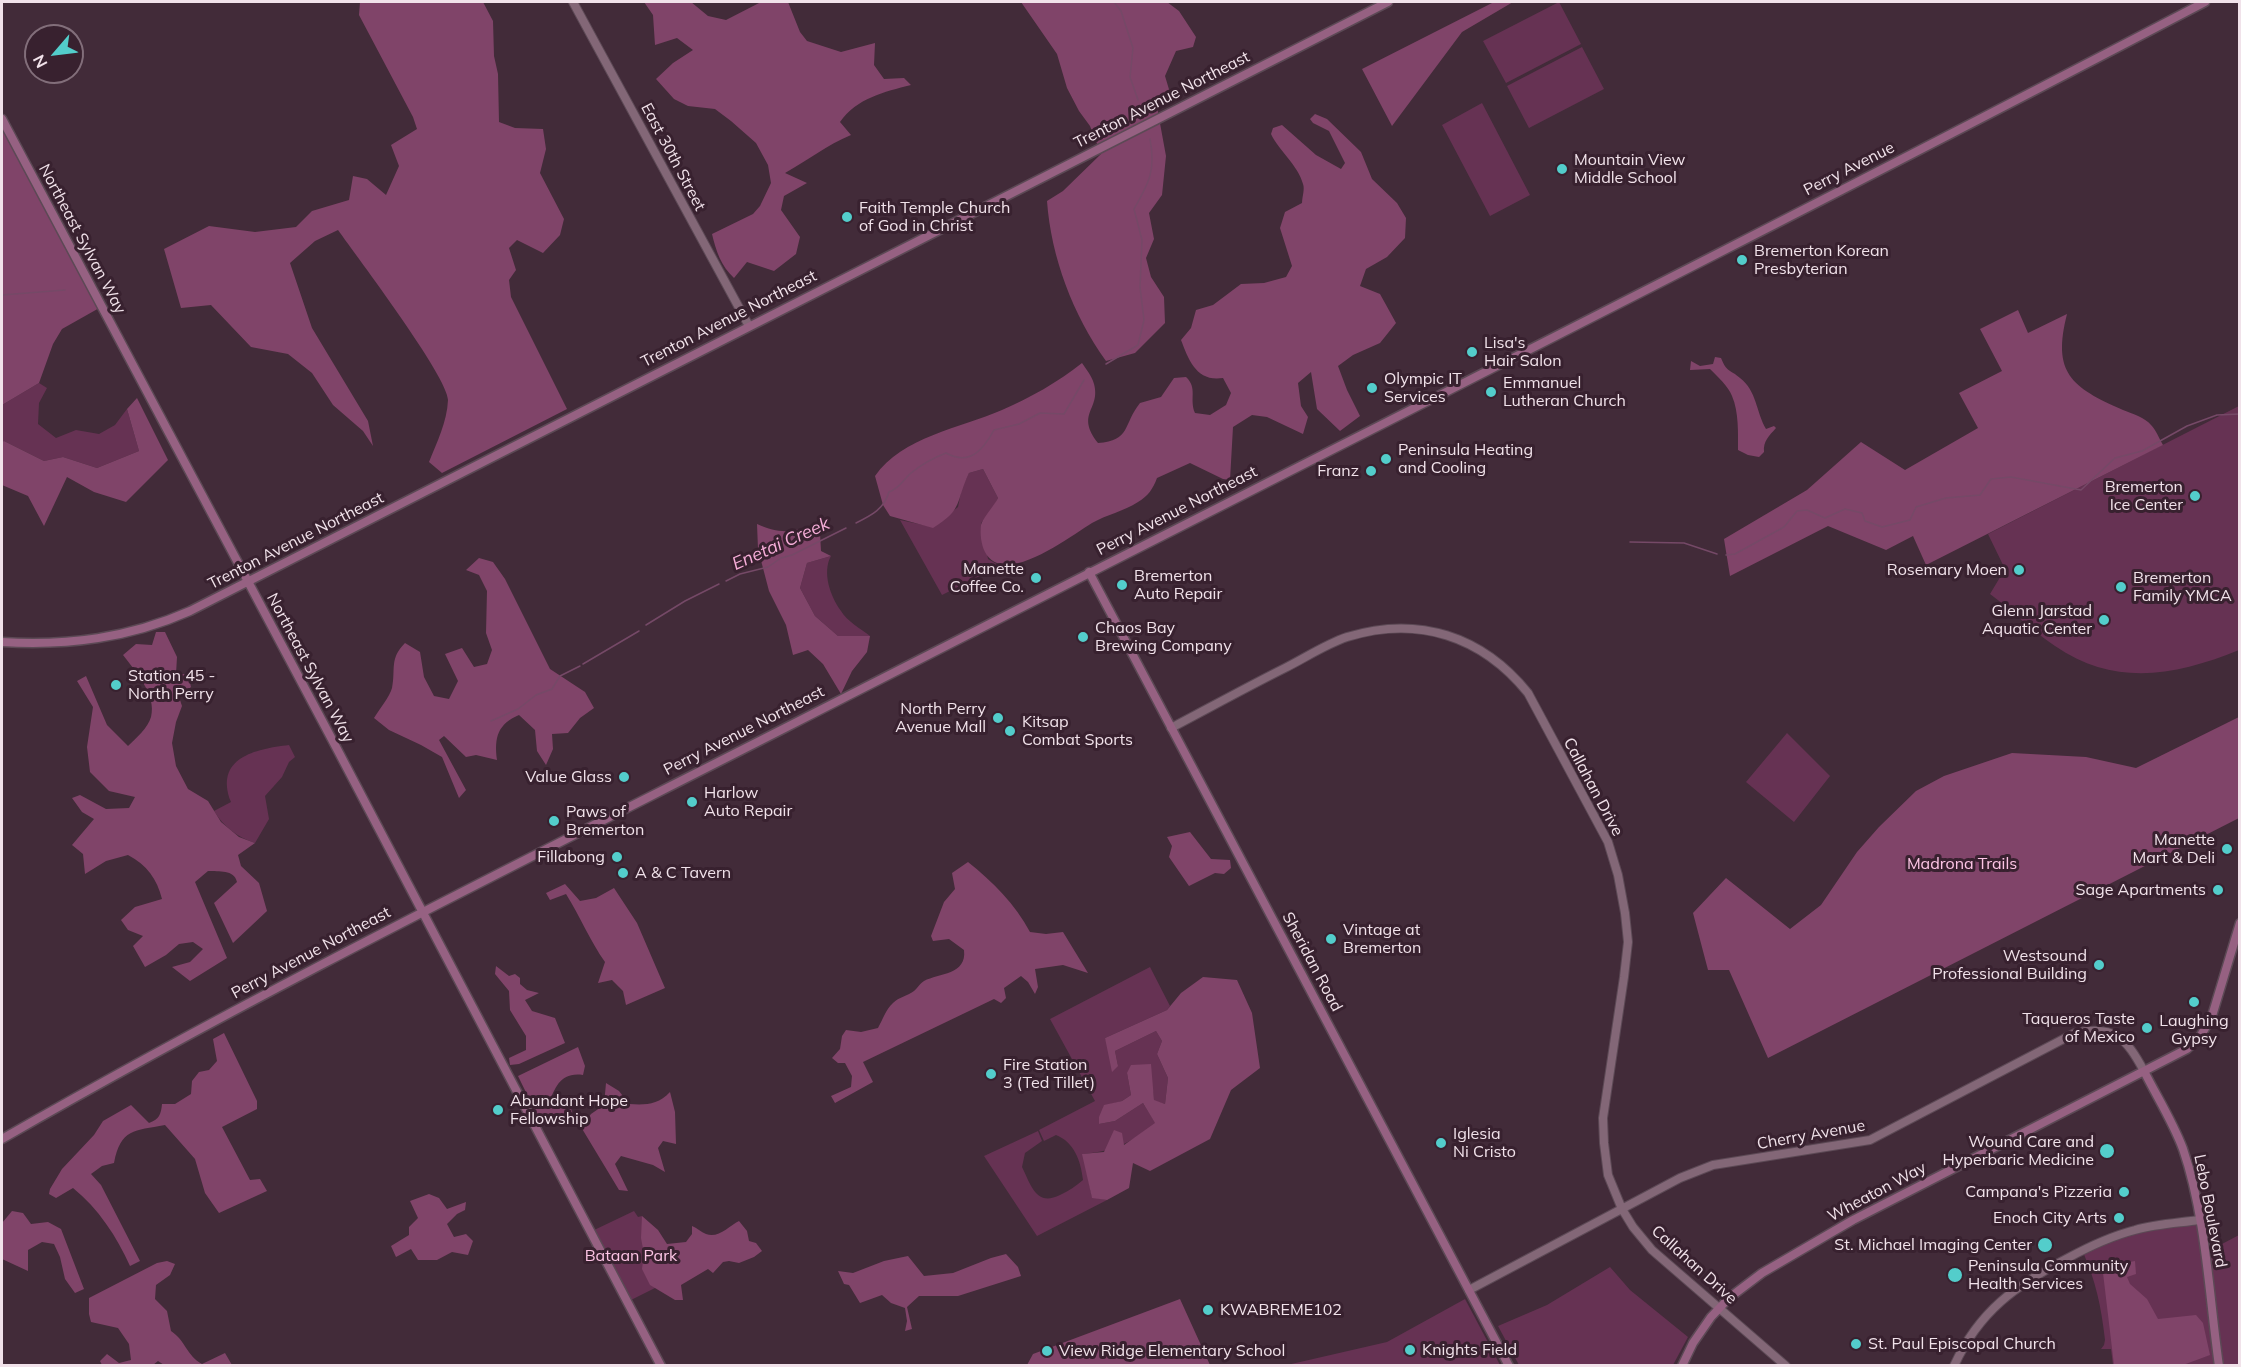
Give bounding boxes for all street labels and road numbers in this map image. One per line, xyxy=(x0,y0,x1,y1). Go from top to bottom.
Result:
street label: Trenton Avenue Northeast xyxy=(1071,47,1253,153)
street label: East 30th Street xyxy=(637,100,709,214)
street label: Perry Avenue xyxy=(1800,138,1898,200)
street label: Northeast Sylvan Way xyxy=(34,161,130,317)
street label: Trenton Avenue Northeast xyxy=(638,266,820,372)
street label: Perry Avenue Northeast xyxy=(1094,462,1260,560)
street label: Trenton Avenue Northeast xyxy=(205,488,387,594)
street label: Northeast Sylvan Way xyxy=(262,590,358,746)
street label: Perry Avenue Northeast xyxy=(661,682,827,780)
street label: Callahan Drive xyxy=(1559,735,1627,839)
street label: Perry Avenue Northeast xyxy=(228,903,394,1003)
street label: Sheridan Road xyxy=(1278,909,1346,1015)
street label: Cherry Avenue xyxy=(1755,1116,1867,1154)
street label: Lebo Boulevard xyxy=(2190,1153,2230,1269)
street label: Wheaton Way xyxy=(1825,1158,1929,1226)
street label: Callahan Drive xyxy=(1647,1222,1741,1308)

